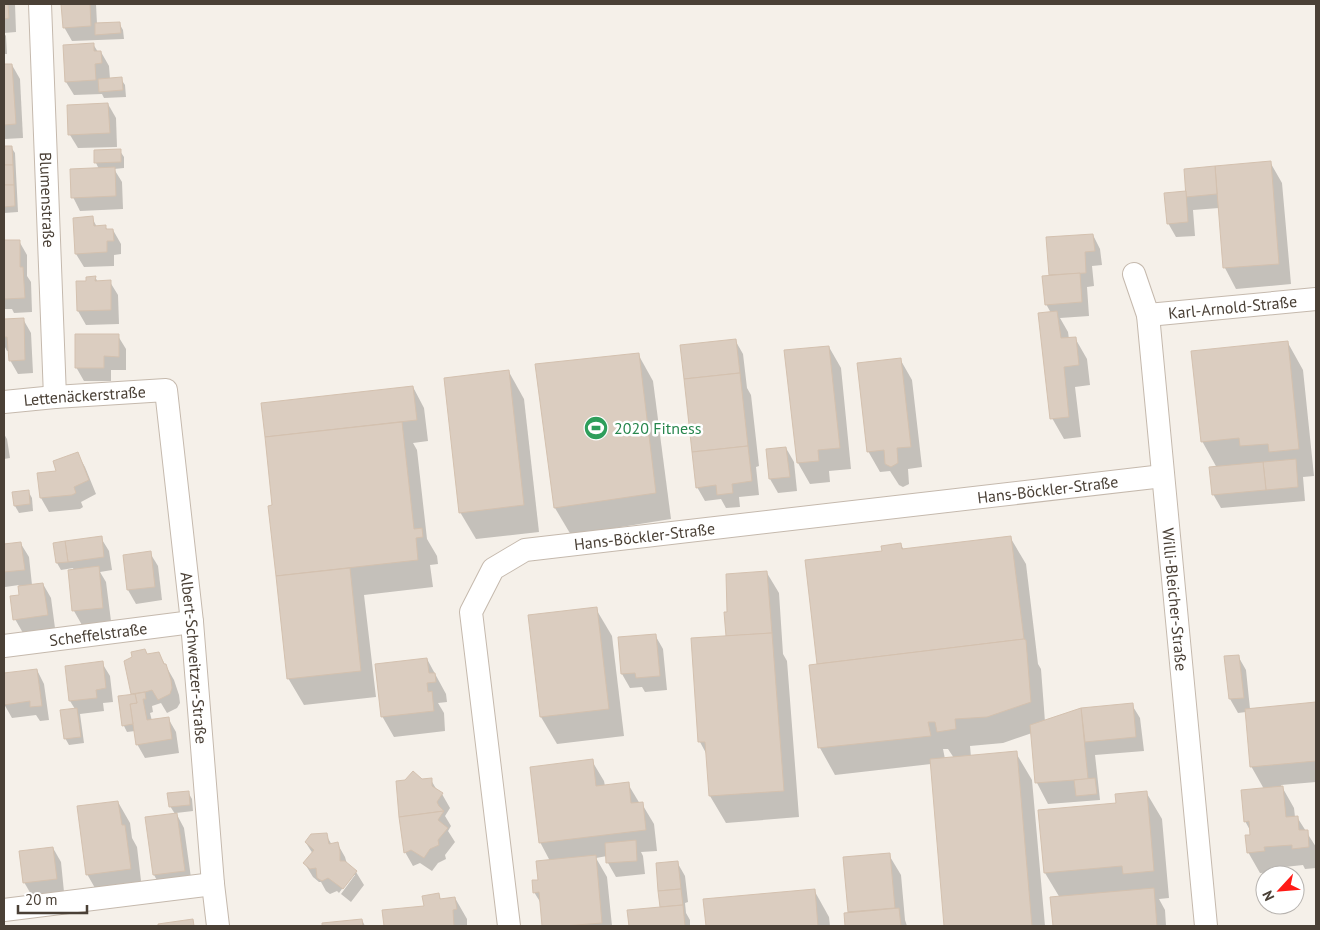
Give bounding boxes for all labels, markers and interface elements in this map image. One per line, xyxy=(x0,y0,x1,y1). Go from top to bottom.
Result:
street label: Blumenstraße xyxy=(36,152,59,248)
street label: Karl-Arnold-Straße xyxy=(1167,291,1298,323)
street label: Lettenäckerstraße xyxy=(23,381,146,410)
sports icon: 2020 Fitness xyxy=(583,415,609,441)
place label: 2020 Fitness xyxy=(614,418,702,438)
street label: Hans-Böckler-Straße xyxy=(976,471,1119,507)
street label: Hans-Böckler-Straße xyxy=(573,518,716,554)
street label: Willi-Bleicher-Straße xyxy=(1158,527,1192,672)
street label: Albert-Schweitzer-Straße xyxy=(176,571,212,745)
street label: Scheffelstraße xyxy=(48,618,148,650)
north arrow xyxy=(1255,865,1305,915)
scale bar xyxy=(18,882,86,914)
text: N xyxy=(1258,888,1278,904)
text: 20 m xyxy=(25,890,58,909)

